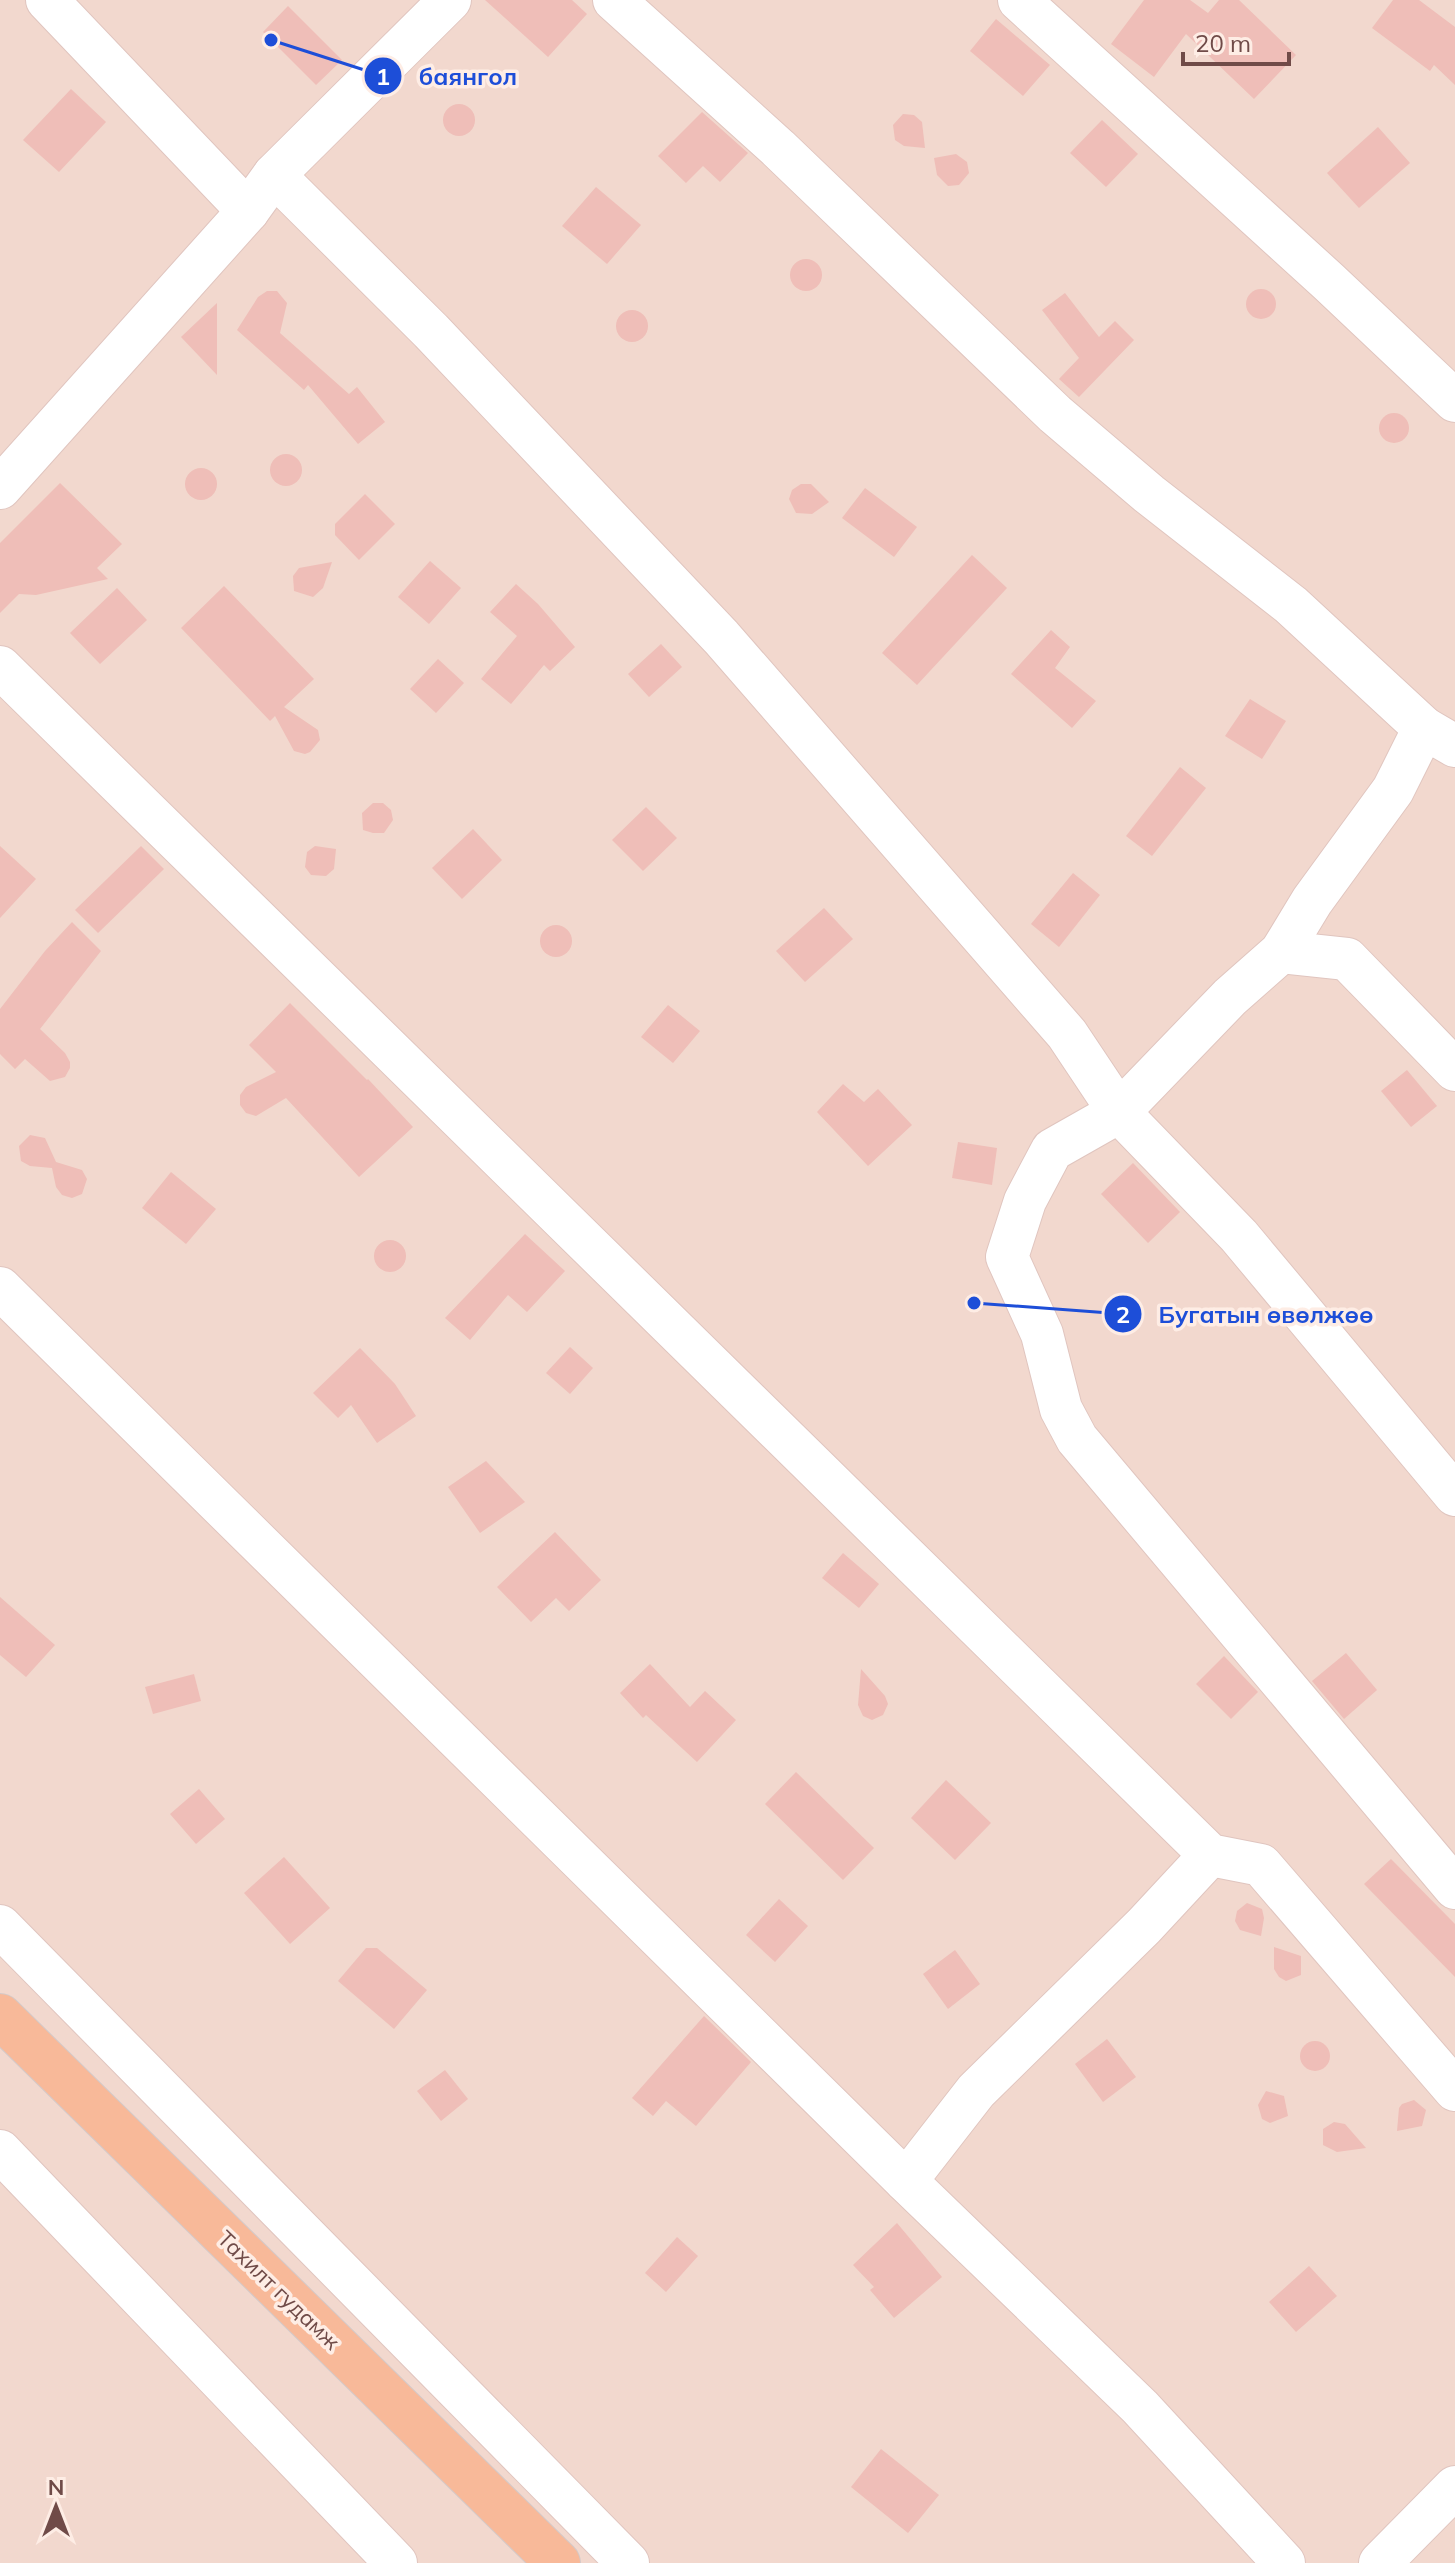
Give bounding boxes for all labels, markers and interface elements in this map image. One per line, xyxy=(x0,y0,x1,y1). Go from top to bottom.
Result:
scale bar xyxy=(1183,16,1289,66)
text: 20 m xyxy=(1195,28,1251,58)
callout: баянгол xyxy=(363,52,533,100)
text: 1 xyxy=(376,61,390,91)
text: баянгол xyxy=(419,61,517,91)
callout: Бугатын өвөлжөө xyxy=(1103,1290,1390,1338)
text: 2 xyxy=(1116,1299,1130,1329)
text: Бугатын өвөлжөө xyxy=(1158,1299,1374,1329)
street label: Тахилт гудамж xyxy=(212,2225,346,2356)
north arrow xyxy=(16,2467,96,2547)
text: N xyxy=(48,2473,64,2501)

